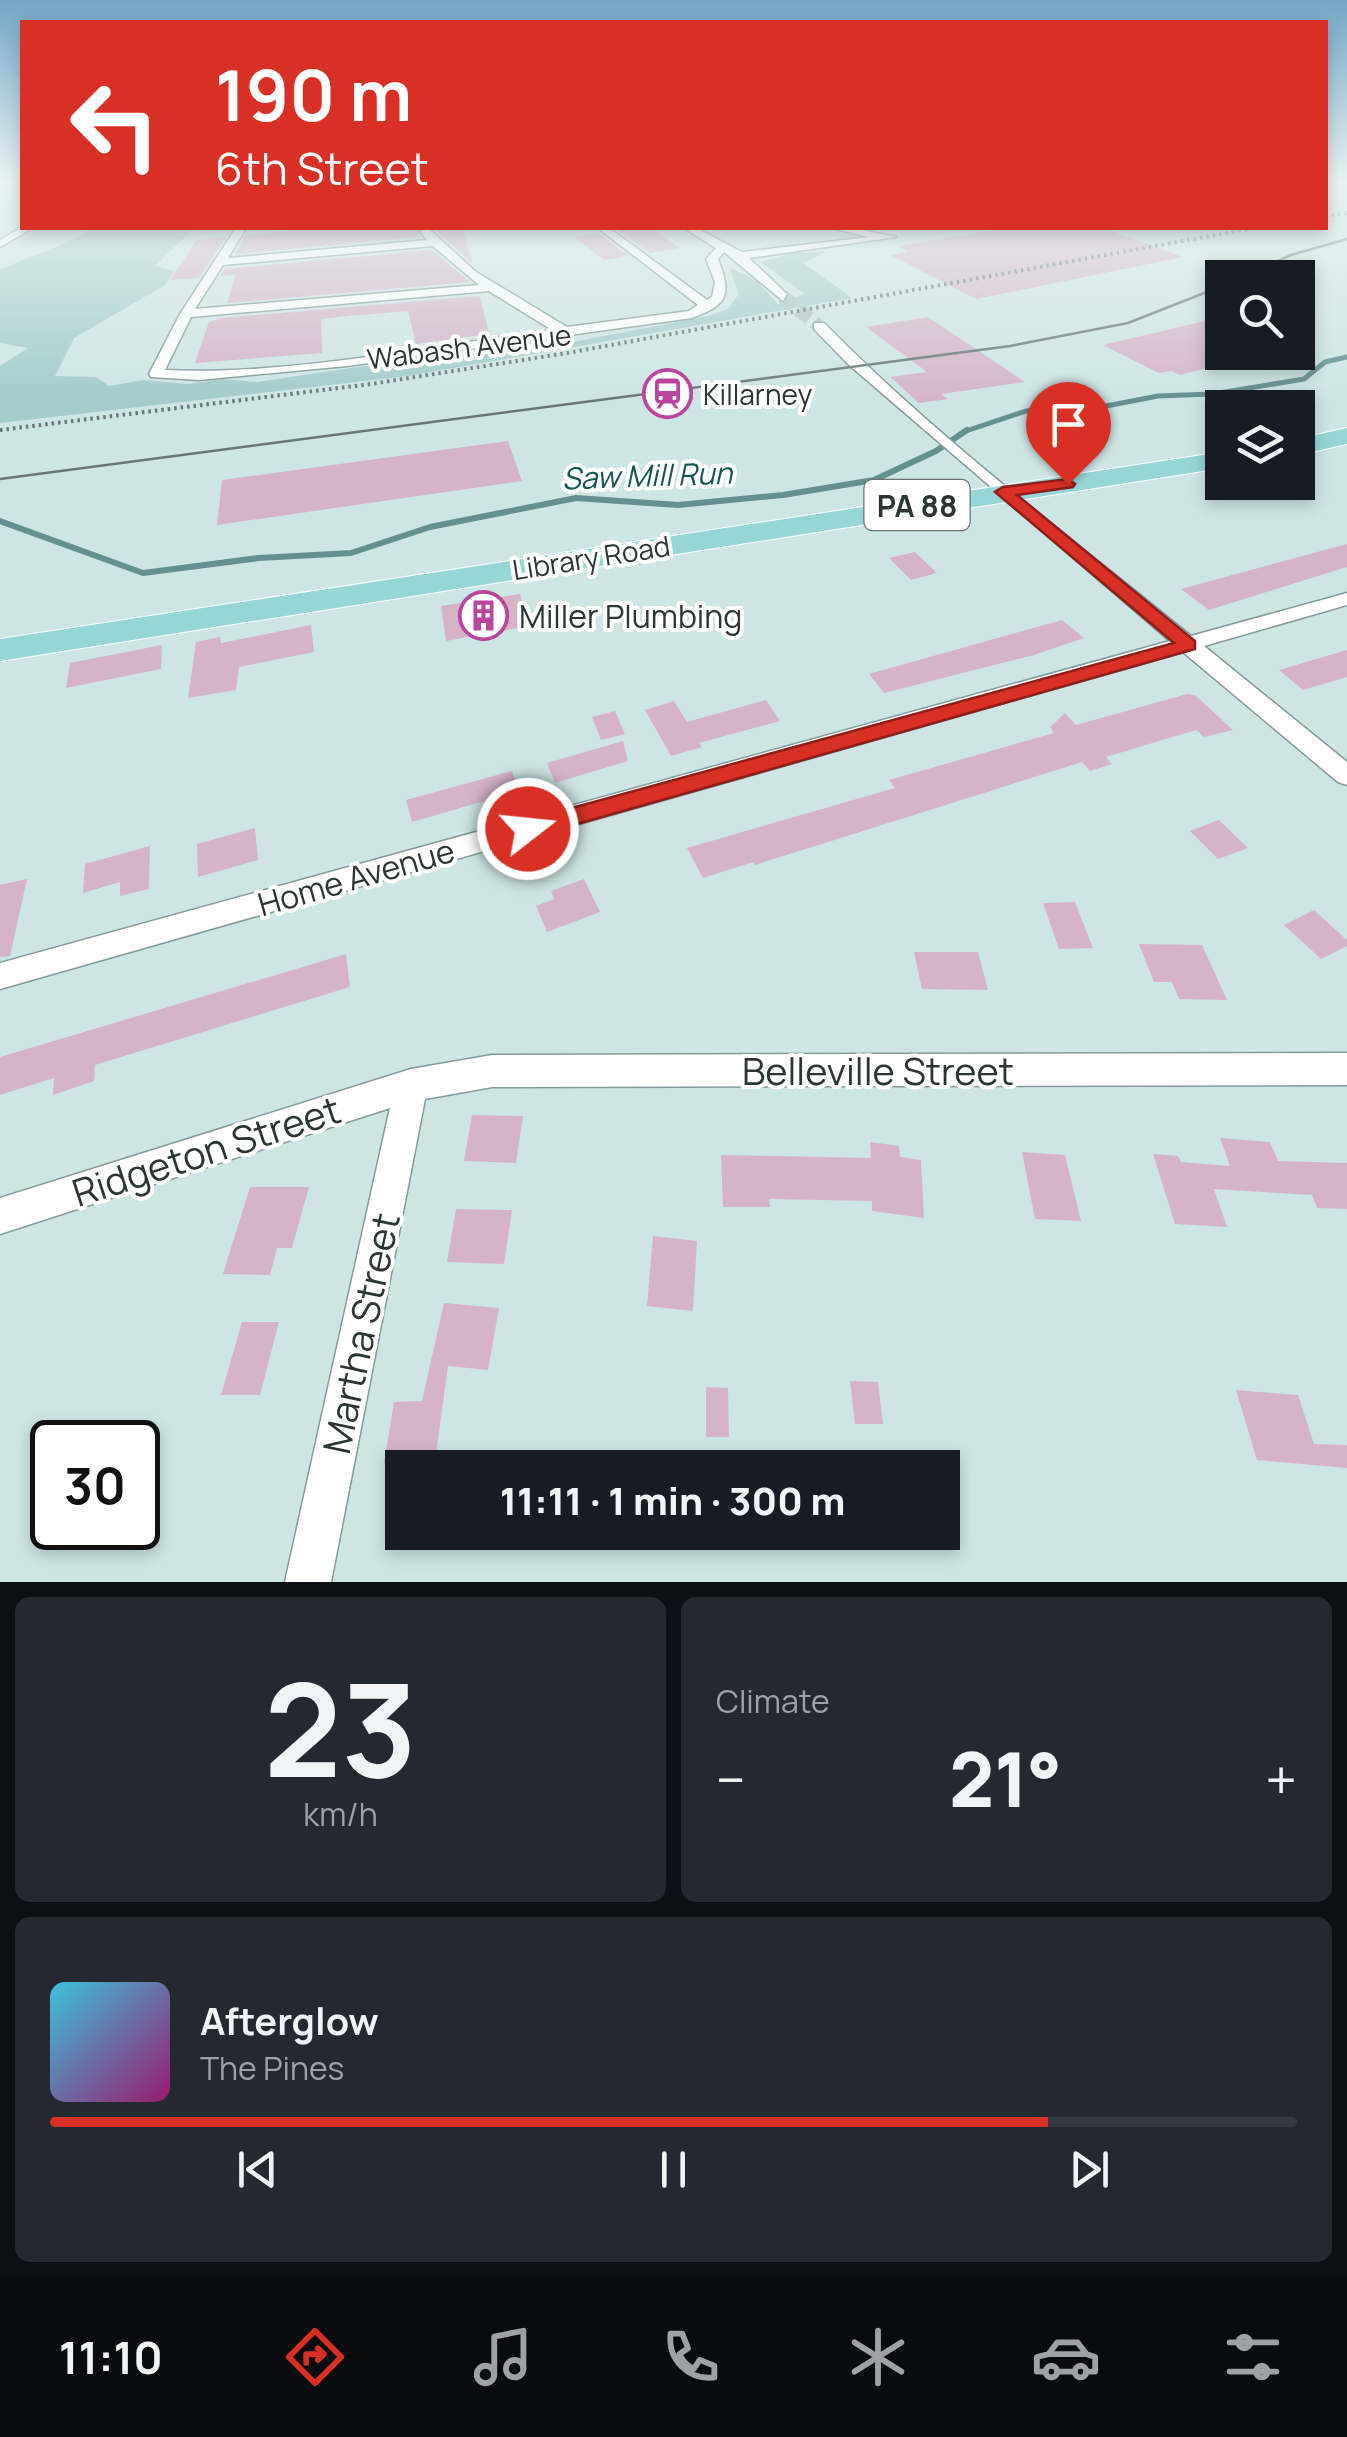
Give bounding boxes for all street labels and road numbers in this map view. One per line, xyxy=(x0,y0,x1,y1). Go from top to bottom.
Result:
street label: Wabash Avenue xyxy=(365,315,573,377)
road number: PA 88 xyxy=(864,480,970,530)
street label: Library Road xyxy=(509,526,673,588)
street label: Home Avenue xyxy=(253,828,459,926)
street label: Belleville Street xyxy=(742,1044,1014,1096)
street label: Ridgeton Street xyxy=(65,1082,347,1218)
street label: Martha Street xyxy=(309,1208,411,1458)

